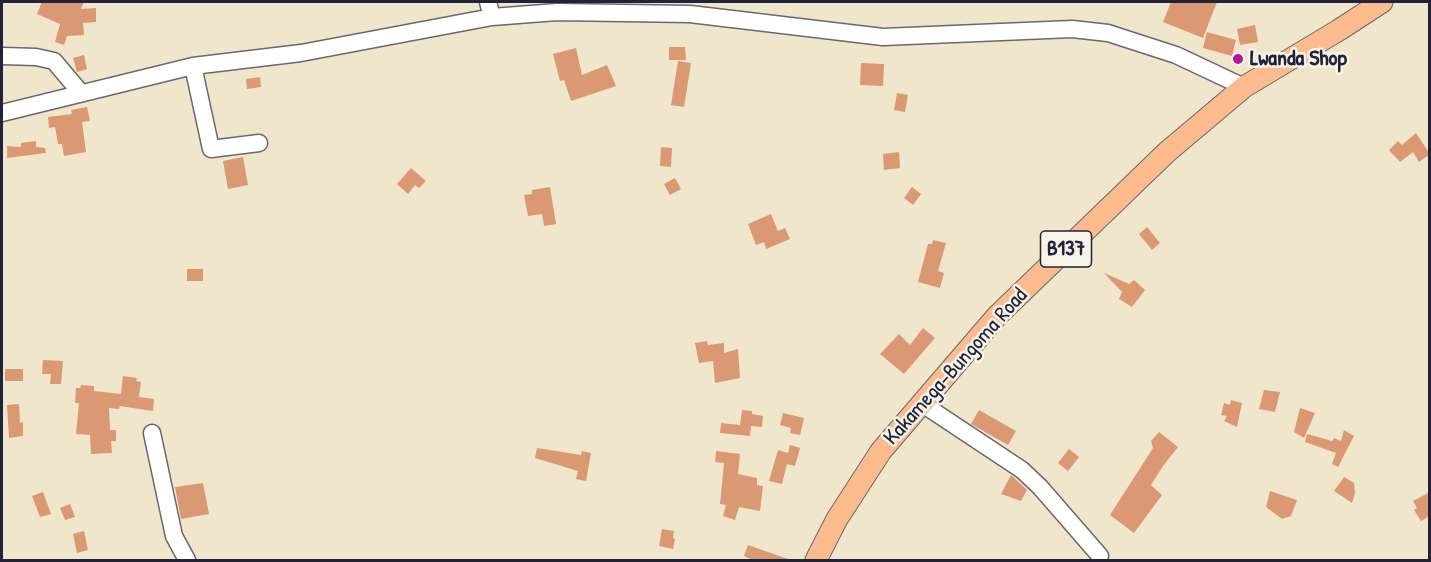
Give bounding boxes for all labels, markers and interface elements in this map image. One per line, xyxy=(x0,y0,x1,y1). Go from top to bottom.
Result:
place label: Lwanda Shop xyxy=(1250,46,1347,72)
marker: Lwanda Shop xyxy=(1231,52,1245,66)
road number: B137 xyxy=(1040,231,1092,267)
street label: Kakamega-Bungoma Road xyxy=(879,283,1033,451)

